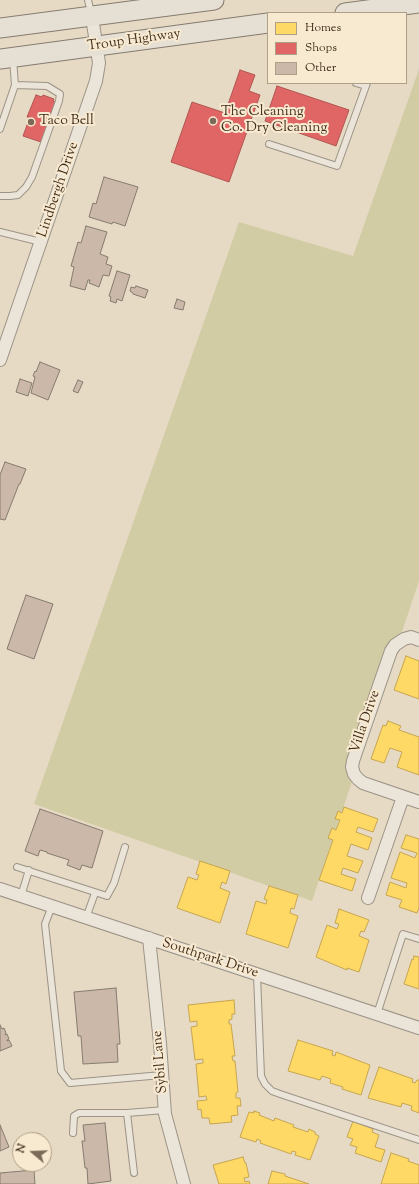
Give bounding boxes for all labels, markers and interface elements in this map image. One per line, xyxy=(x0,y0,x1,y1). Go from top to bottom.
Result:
legend xyxy=(267,12,407,84)
text: Homes xyxy=(305,19,341,37)
street label: Troup Highway xyxy=(86,26,182,56)
text: Shops xyxy=(305,39,337,57)
text: Other xyxy=(305,59,336,77)
place label: The Cleaning Co. Dry Cleaning xyxy=(221,105,327,138)
place label: Taco Bell xyxy=(39,114,94,130)
marker: The Cleaning Co. Dry Cleaning xyxy=(208,116,218,126)
marker: Taco Bell xyxy=(26,117,36,127)
street label: Lindbergh Drive xyxy=(35,140,83,240)
street label: Villa Drive xyxy=(347,688,385,756)
street label: Southpark Drive xyxy=(160,935,260,983)
street label: Sybil Lane xyxy=(150,1030,172,1094)
north arrow xyxy=(12,1132,52,1172)
text: N xyxy=(13,1142,31,1155)

